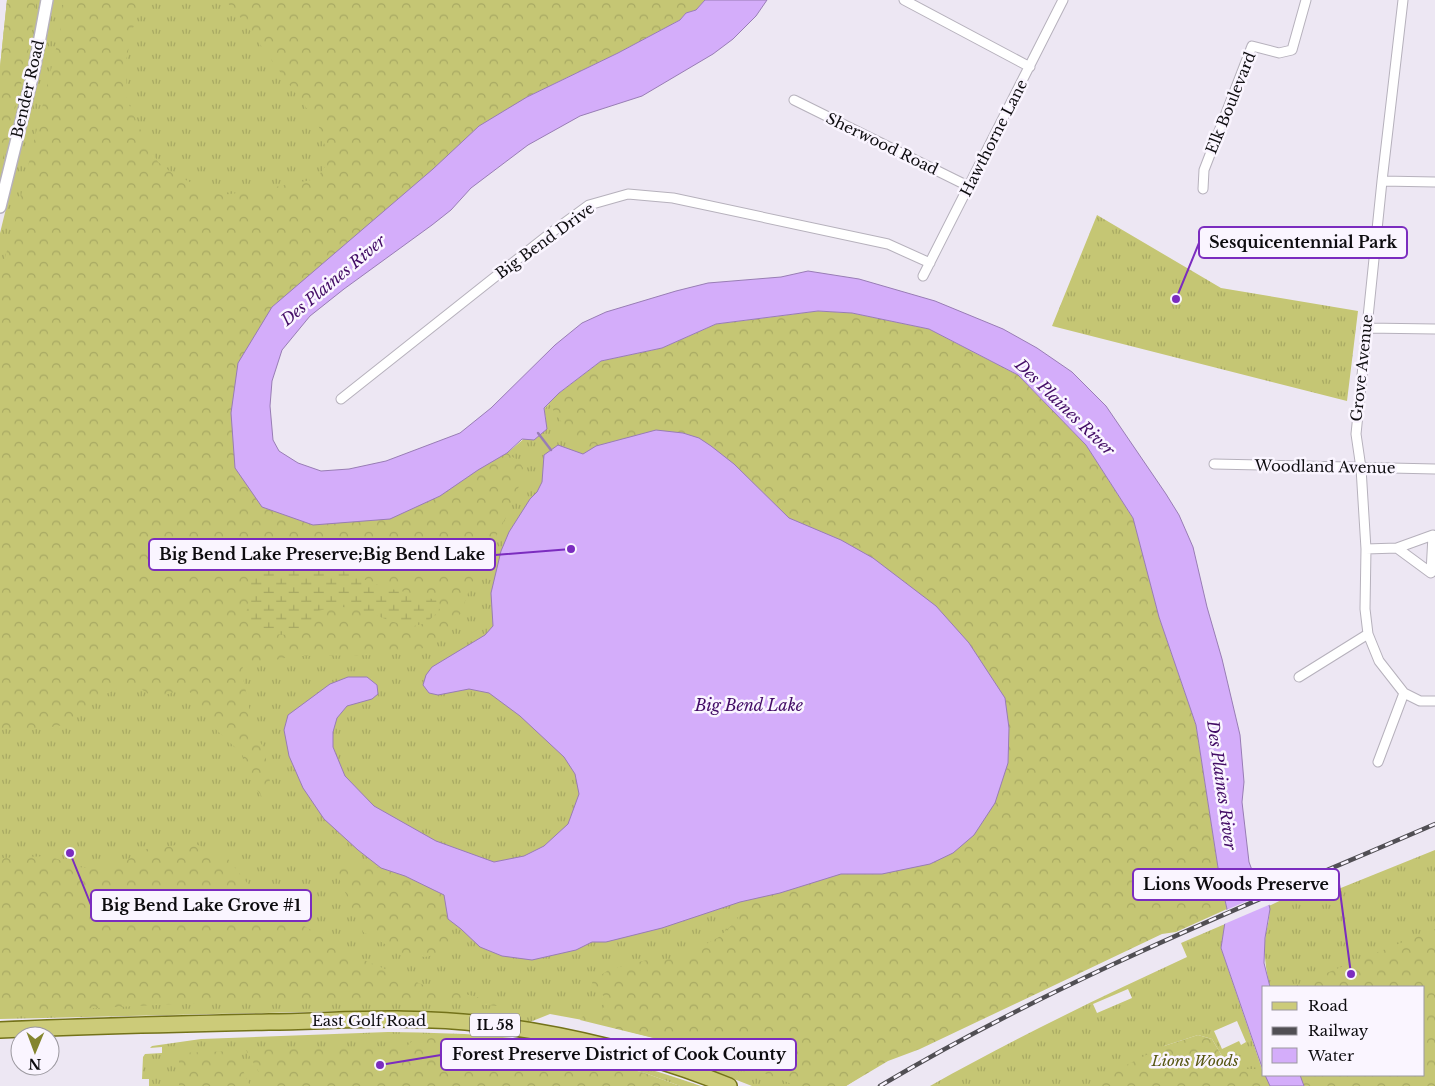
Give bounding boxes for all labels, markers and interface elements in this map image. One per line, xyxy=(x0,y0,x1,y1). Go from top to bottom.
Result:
street label: Bender Road xyxy=(7,38,48,140)
street label: Elk Boulevard xyxy=(1201,49,1260,157)
street label: Hawthorne Lane xyxy=(956,76,1031,200)
street label: Sherwood Road xyxy=(823,108,941,179)
street label: Big Bend Drive xyxy=(492,198,598,283)
callout: Sesquicentennial Park xyxy=(1199,227,1407,258)
water label: Des Plaines River xyxy=(276,230,390,330)
text: Sesquicentennial Park xyxy=(1209,232,1397,252)
street label: Grove Avenue xyxy=(1346,313,1377,423)
water label: Des Plaines River xyxy=(1010,354,1119,460)
street label: Woodland Avenue xyxy=(1254,456,1395,477)
callout: Big Bend Lake Preserve;Big Bend Lake xyxy=(149,539,495,570)
text: Big Bend Lake Preserve;Big Bend Lake xyxy=(159,544,485,564)
water label: Big Bend Lake xyxy=(694,695,804,715)
water label: Des Plaines River xyxy=(1203,718,1241,852)
callout: Lions Woods Preserve xyxy=(1133,869,1339,900)
text: Lions Woods Preserve xyxy=(1143,874,1329,894)
callout: Big Bend Lake Grove #1 xyxy=(91,890,311,921)
text: Big Bend Lake Grove #1 xyxy=(101,895,301,915)
legend xyxy=(1262,986,1425,1076)
text: Road xyxy=(1308,996,1348,1015)
street label: East Golf Road xyxy=(312,1011,426,1030)
road number: IL 58 xyxy=(470,1014,520,1036)
text: Railway xyxy=(1308,1021,1369,1040)
north arrow xyxy=(10,1026,60,1076)
callout: Forest Preserve District of Cook County xyxy=(441,1039,796,1070)
text: Forest Preserve District of Cook County xyxy=(452,1044,787,1064)
text: Water xyxy=(1307,1046,1355,1065)
park label: Lions Woods xyxy=(1151,1051,1239,1070)
text: N xyxy=(28,1055,42,1073)

